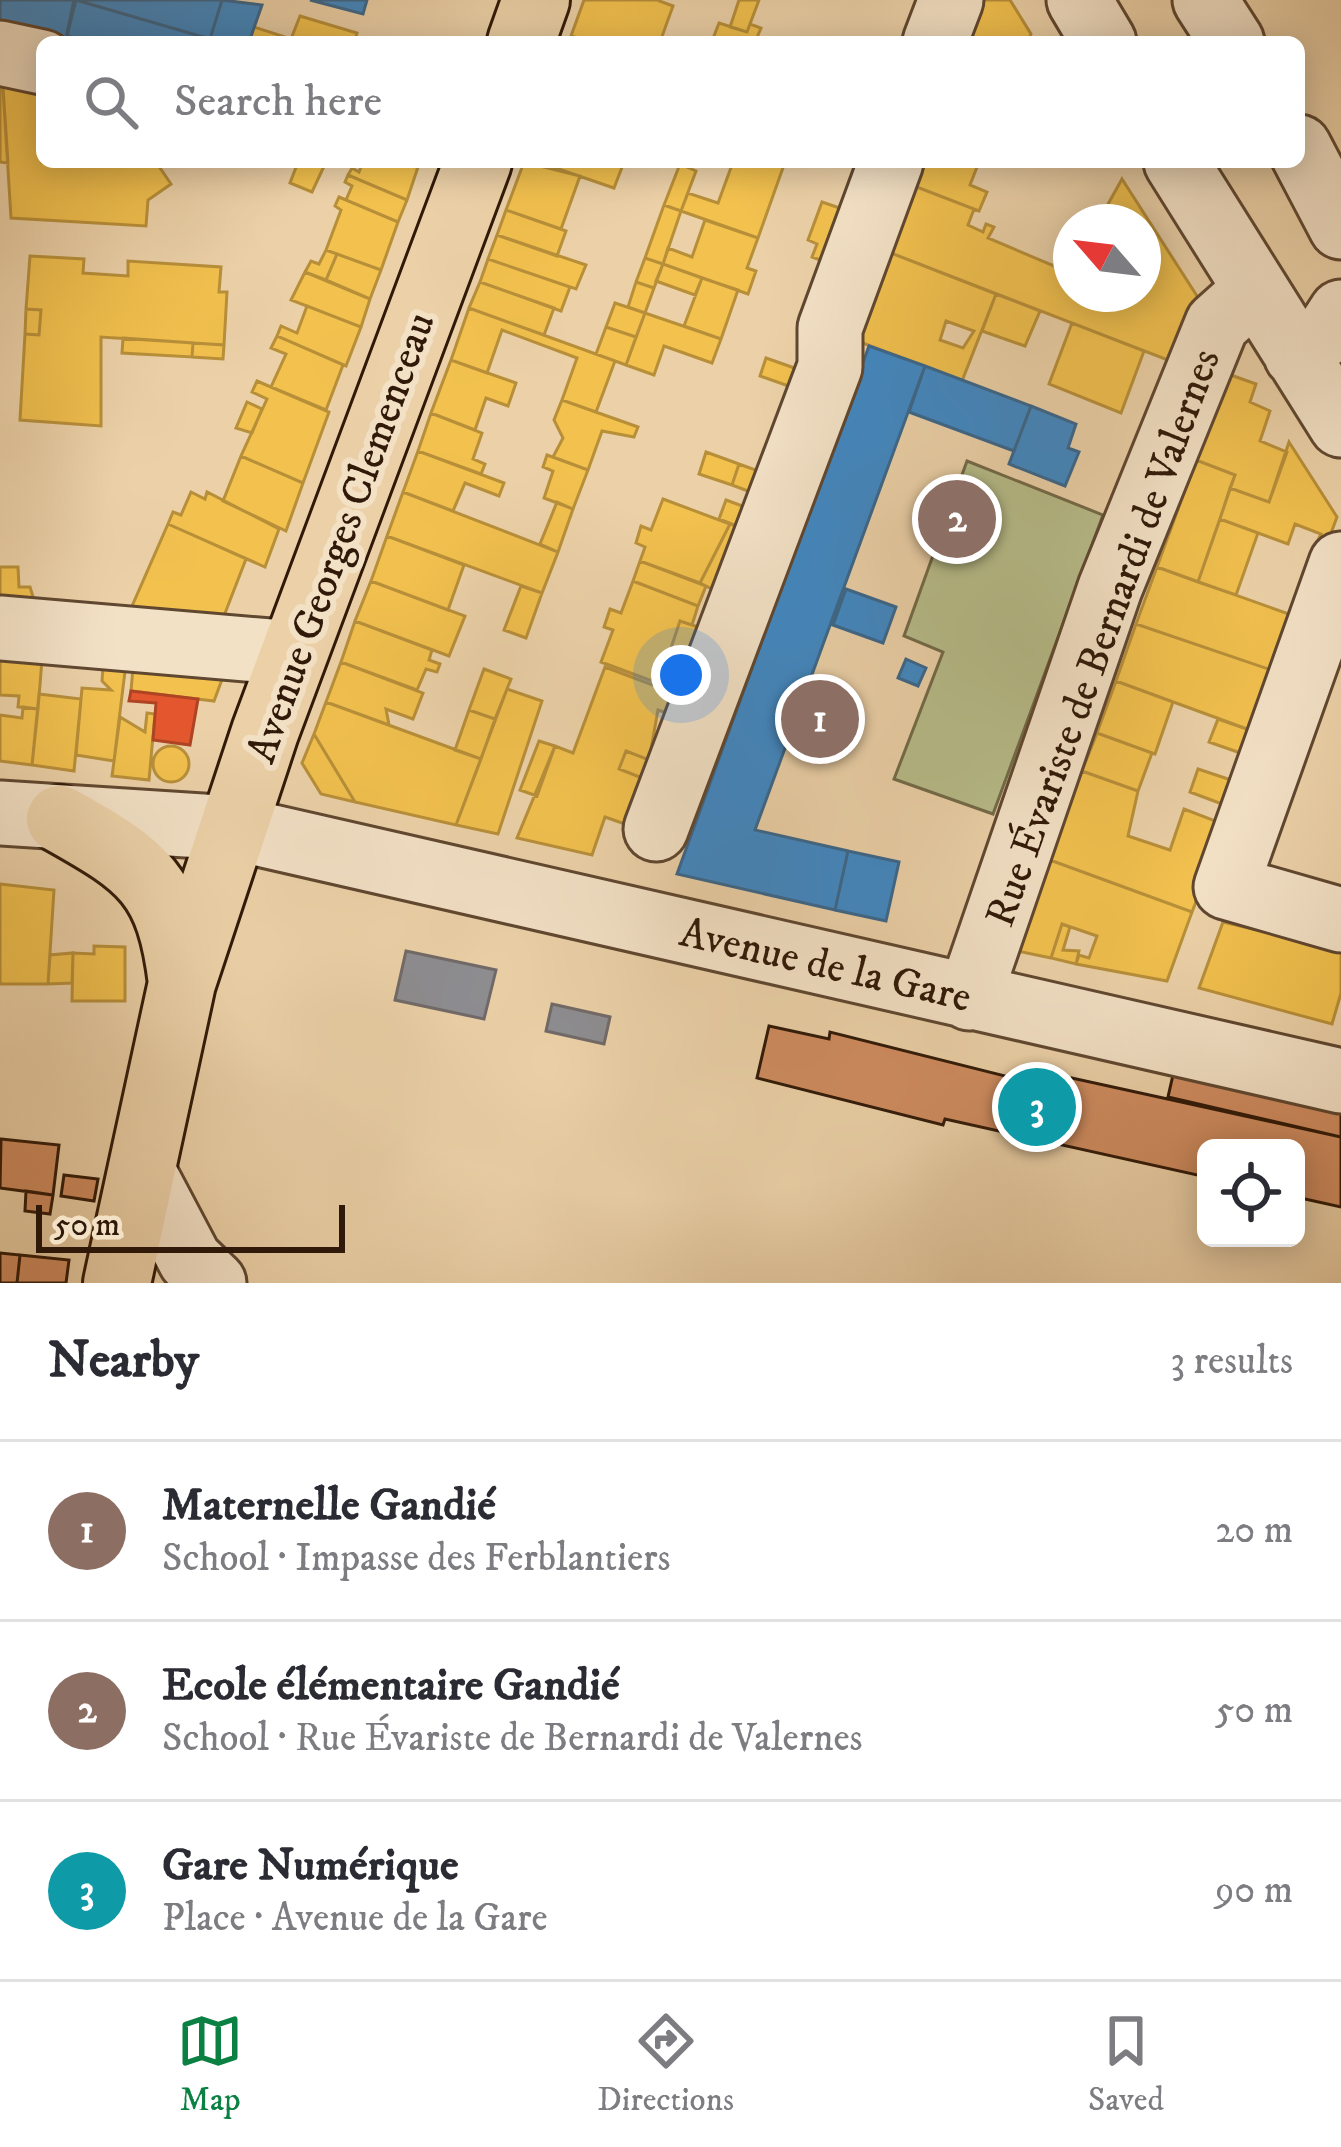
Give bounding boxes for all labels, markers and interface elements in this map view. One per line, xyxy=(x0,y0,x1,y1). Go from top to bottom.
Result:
search box xyxy=(36,36,1305,168)
icon: search xyxy=(78,69,144,135)
text: Search here xyxy=(174,74,382,130)
north arrow xyxy=(1053,204,1161,312)
street label: Avenue Georges Clemenceau xyxy=(236,306,448,770)
street label: Rue Évariste de Bernardi de Valernes xyxy=(974,342,1233,934)
pin: 2 xyxy=(918,474,996,564)
your location xyxy=(651,645,711,705)
pin: 1 xyxy=(781,674,859,764)
street label: Avenue de la Gare xyxy=(675,907,976,1025)
pin: 3 xyxy=(998,1062,1076,1152)
map controls xyxy=(1197,1139,1305,1247)
button: locate xyxy=(1197,1139,1305,1247)
scale bar xyxy=(36,1199,345,1252)
text: 50 m xyxy=(54,1205,120,1246)
text: Nearby xyxy=(48,1329,199,1393)
text: 3 results xyxy=(1170,1337,1293,1386)
text: Maternelle Gandié xyxy=(162,1478,496,1534)
text: 1 xyxy=(80,1506,94,1555)
text: 20 m xyxy=(1215,1506,1293,1555)
text: School · Impasse des Ferblantiers xyxy=(162,1534,671,1583)
text: Ecole élémentaire Gandié xyxy=(162,1658,620,1714)
text: 2 xyxy=(77,1686,97,1735)
text: 50 m xyxy=(1215,1686,1293,1735)
text: School · Rue Évariste de Bernardi de Valernes xyxy=(162,1714,863,1763)
text: Gare Numérique xyxy=(162,1838,459,1894)
text: 3 xyxy=(80,1866,94,1915)
text: 90 m xyxy=(1215,1866,1293,1915)
text: Place · Avenue de la Gare xyxy=(162,1894,548,1943)
tab: Map xyxy=(177,2008,243,2121)
tab: Directions xyxy=(597,2008,734,2121)
tab: Saved xyxy=(1088,2008,1164,2121)

